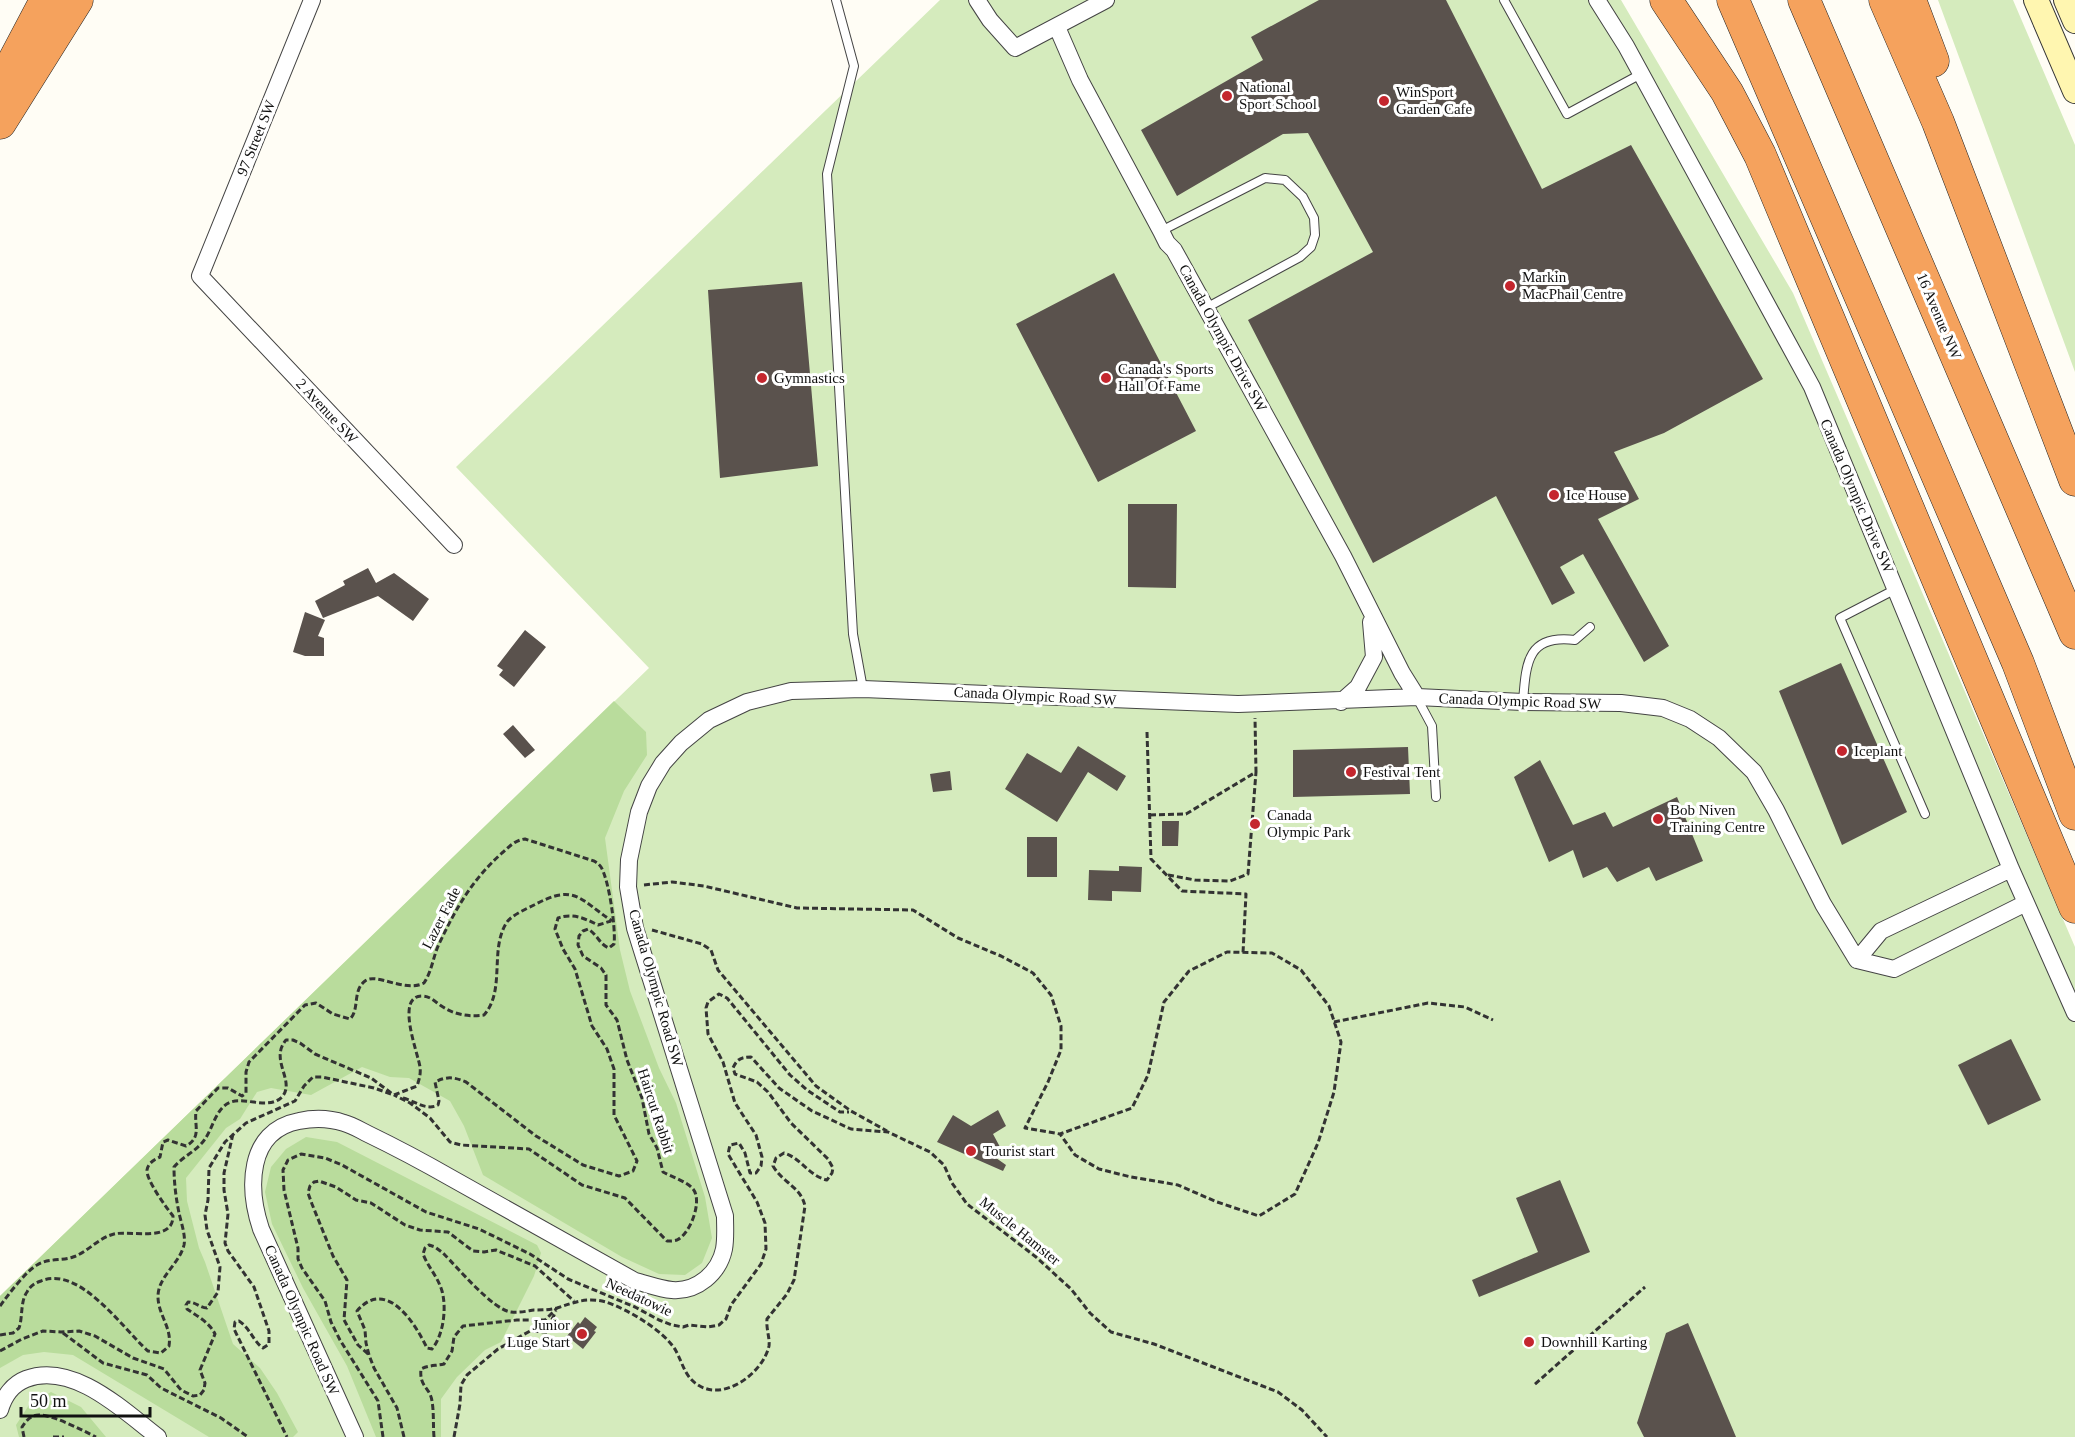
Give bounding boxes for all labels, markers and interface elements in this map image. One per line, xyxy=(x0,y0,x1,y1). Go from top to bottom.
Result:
place label: National Sport School xyxy=(1239,79,1317,112)
place label: WinSport Garden Cafe xyxy=(1396,84,1473,117)
marker: National Sport School xyxy=(1220,89,1234,103)
marker: WinSport Garden Cafe xyxy=(1377,94,1391,108)
street label: 97 Street SW xyxy=(234,97,279,178)
street label: Canada Olympic Drive SW xyxy=(1176,262,1270,415)
place label: Markin MacPhail Centre xyxy=(1522,269,1624,302)
street label: 16 Avenue NW xyxy=(1914,270,1965,362)
marker: Markin MacPhail Centre xyxy=(1503,279,1517,293)
place label: Canada's Sports Hall Of Fame xyxy=(1118,361,1214,394)
place label: Gymnastics xyxy=(774,370,845,386)
marker: Gymnastics xyxy=(755,371,769,385)
marker: Canada's Sports Hall Of Fame xyxy=(1099,371,1113,385)
street label: 2 Avenue SW xyxy=(293,375,361,447)
street label: Canada Olympic Drive SW xyxy=(1817,417,1897,576)
place label: Ice House xyxy=(1566,487,1627,503)
marker: Ice House xyxy=(1547,488,1561,502)
street label: Canada Olympic Road SW xyxy=(953,684,1118,708)
street label: Canada Olympic Road SW xyxy=(1438,690,1603,712)
place label: Iceplant xyxy=(1854,743,1903,759)
marker: Iceplant xyxy=(1835,744,1849,758)
place label: Festival Tent xyxy=(1363,764,1441,780)
marker: Festival Tent xyxy=(1344,765,1358,779)
place label: Bob Niven Training Centre xyxy=(1670,802,1765,835)
place label: Canada Olympic Park xyxy=(1267,807,1351,840)
marker: Bob Niven Training Centre xyxy=(1651,812,1665,826)
marker: Canada Olympic Park xyxy=(1248,817,1262,831)
street label: Lazer Fade xyxy=(419,884,463,952)
street label: Canada Olympic Road SW xyxy=(626,908,686,1069)
street label: Haircut Rabbit xyxy=(635,1066,678,1156)
place label: Tourist start xyxy=(983,1143,1056,1159)
marker: Tourist start xyxy=(964,1144,978,1158)
street label: Muscle Hamster xyxy=(977,1194,1063,1268)
street label: Canada Olympic Road SW xyxy=(262,1242,343,1398)
street label: Needatowie xyxy=(603,1275,675,1320)
place label: Junior Luge Start xyxy=(507,1317,571,1350)
marker: Junior Luge Start xyxy=(575,1327,589,1341)
place label: Downhill Karting xyxy=(1541,1334,1648,1350)
marker: Downhill Karting xyxy=(1522,1335,1536,1349)
scale bar xyxy=(21,1380,150,1418)
text: 50 m xyxy=(30,1391,67,1411)

